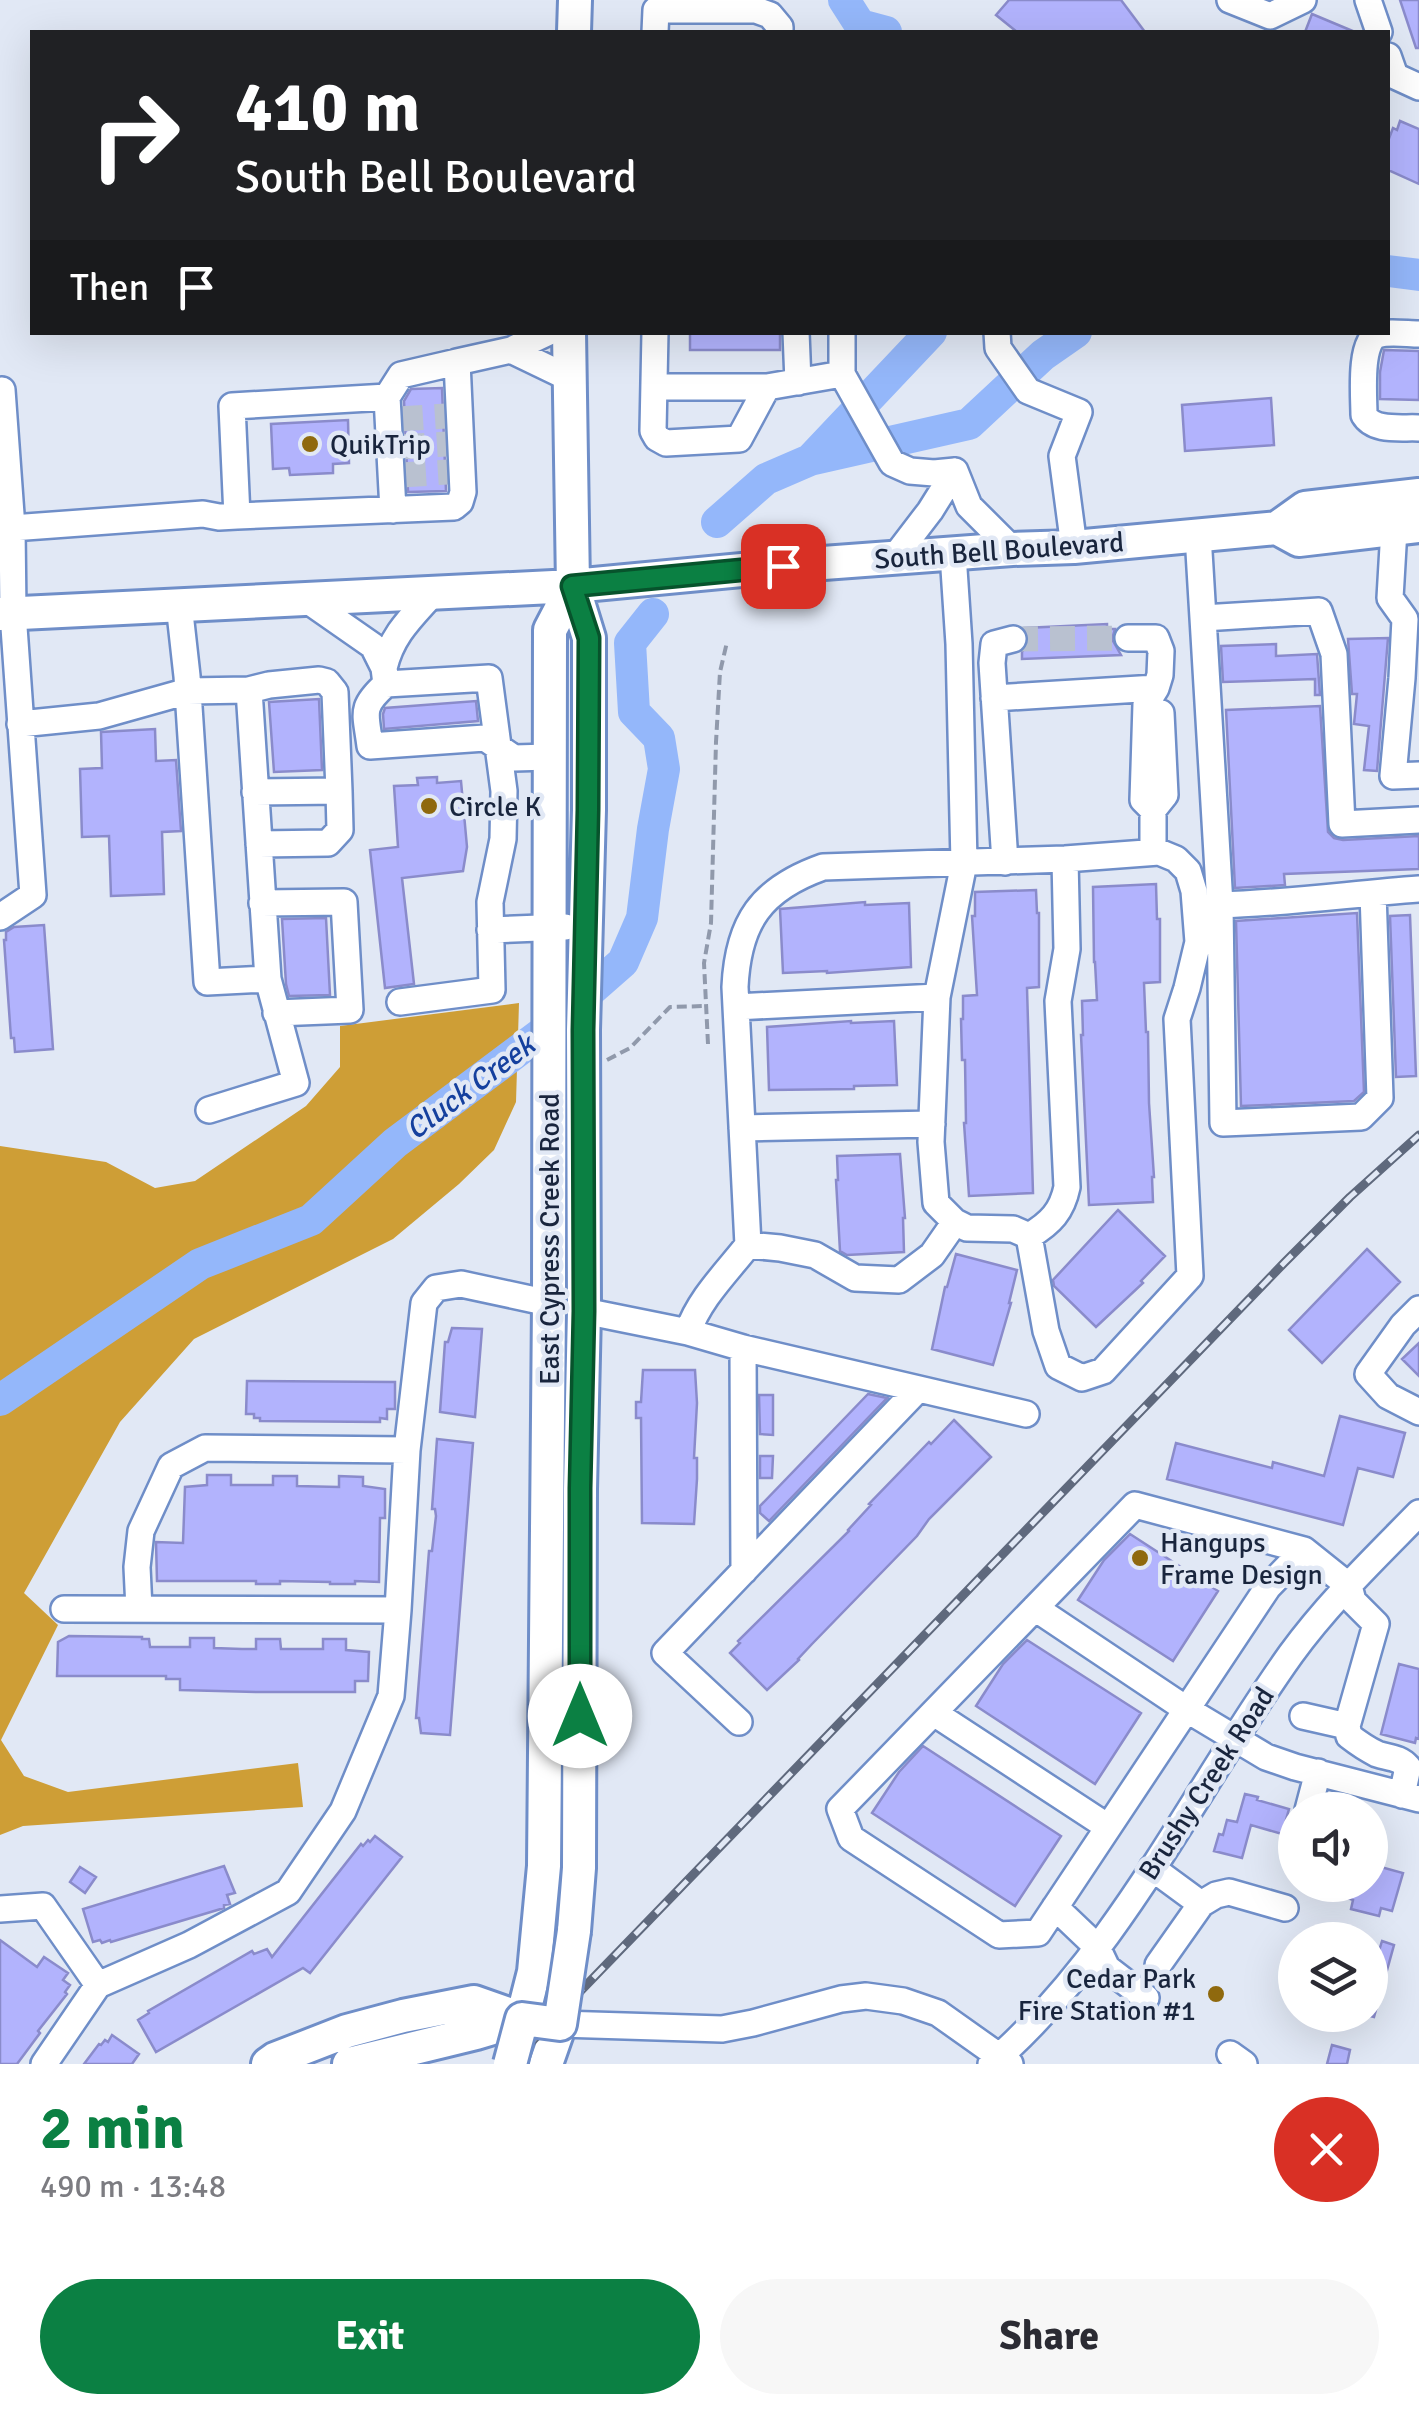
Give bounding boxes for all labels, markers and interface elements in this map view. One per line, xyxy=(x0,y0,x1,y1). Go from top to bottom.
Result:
text: 410 m xyxy=(235,64,420,150)
icon: right xyxy=(70,70,200,200)
text: South Bell Boulevard xyxy=(235,150,637,205)
icon: arrive xyxy=(169,260,224,315)
text: Then xyxy=(70,264,149,311)
place label: QuikTrip xyxy=(330,428,431,462)
marker: QuikTrip xyxy=(299,433,321,455)
pin xyxy=(741,524,826,609)
street label: South Bell Boulevard xyxy=(873,525,1125,577)
icon: arrive xyxy=(756,539,811,594)
place label: Circle K xyxy=(449,790,542,824)
marker: Circle K xyxy=(418,795,440,817)
water label: Cluck Creek xyxy=(398,1025,545,1148)
street label: East Cypress Creek Road xyxy=(533,1093,567,1385)
place label: Hangups Frame Design xyxy=(1160,1526,1323,1592)
marker: Hangups Frame Design xyxy=(1129,1547,1151,1569)
position arrow xyxy=(528,1664,632,1768)
street label: Brushy Creek Road xyxy=(1132,1681,1282,1886)
map controls xyxy=(1278,1792,1388,2032)
button: sound xyxy=(1278,1792,1388,1902)
button: layers xyxy=(1278,1922,1388,2032)
place label: Cedar Park Fire Station #1 xyxy=(1018,1962,1196,2028)
marker: Cedar Park Fire Station #1 xyxy=(1205,1983,1227,2005)
text: 2 min xyxy=(40,2092,185,2166)
button: close xyxy=(1274,2097,1379,2202)
text: 490 m · 13:48 xyxy=(40,2167,226,2206)
button: Exit xyxy=(40,2279,700,2394)
button: Share xyxy=(720,2279,1379,2394)

